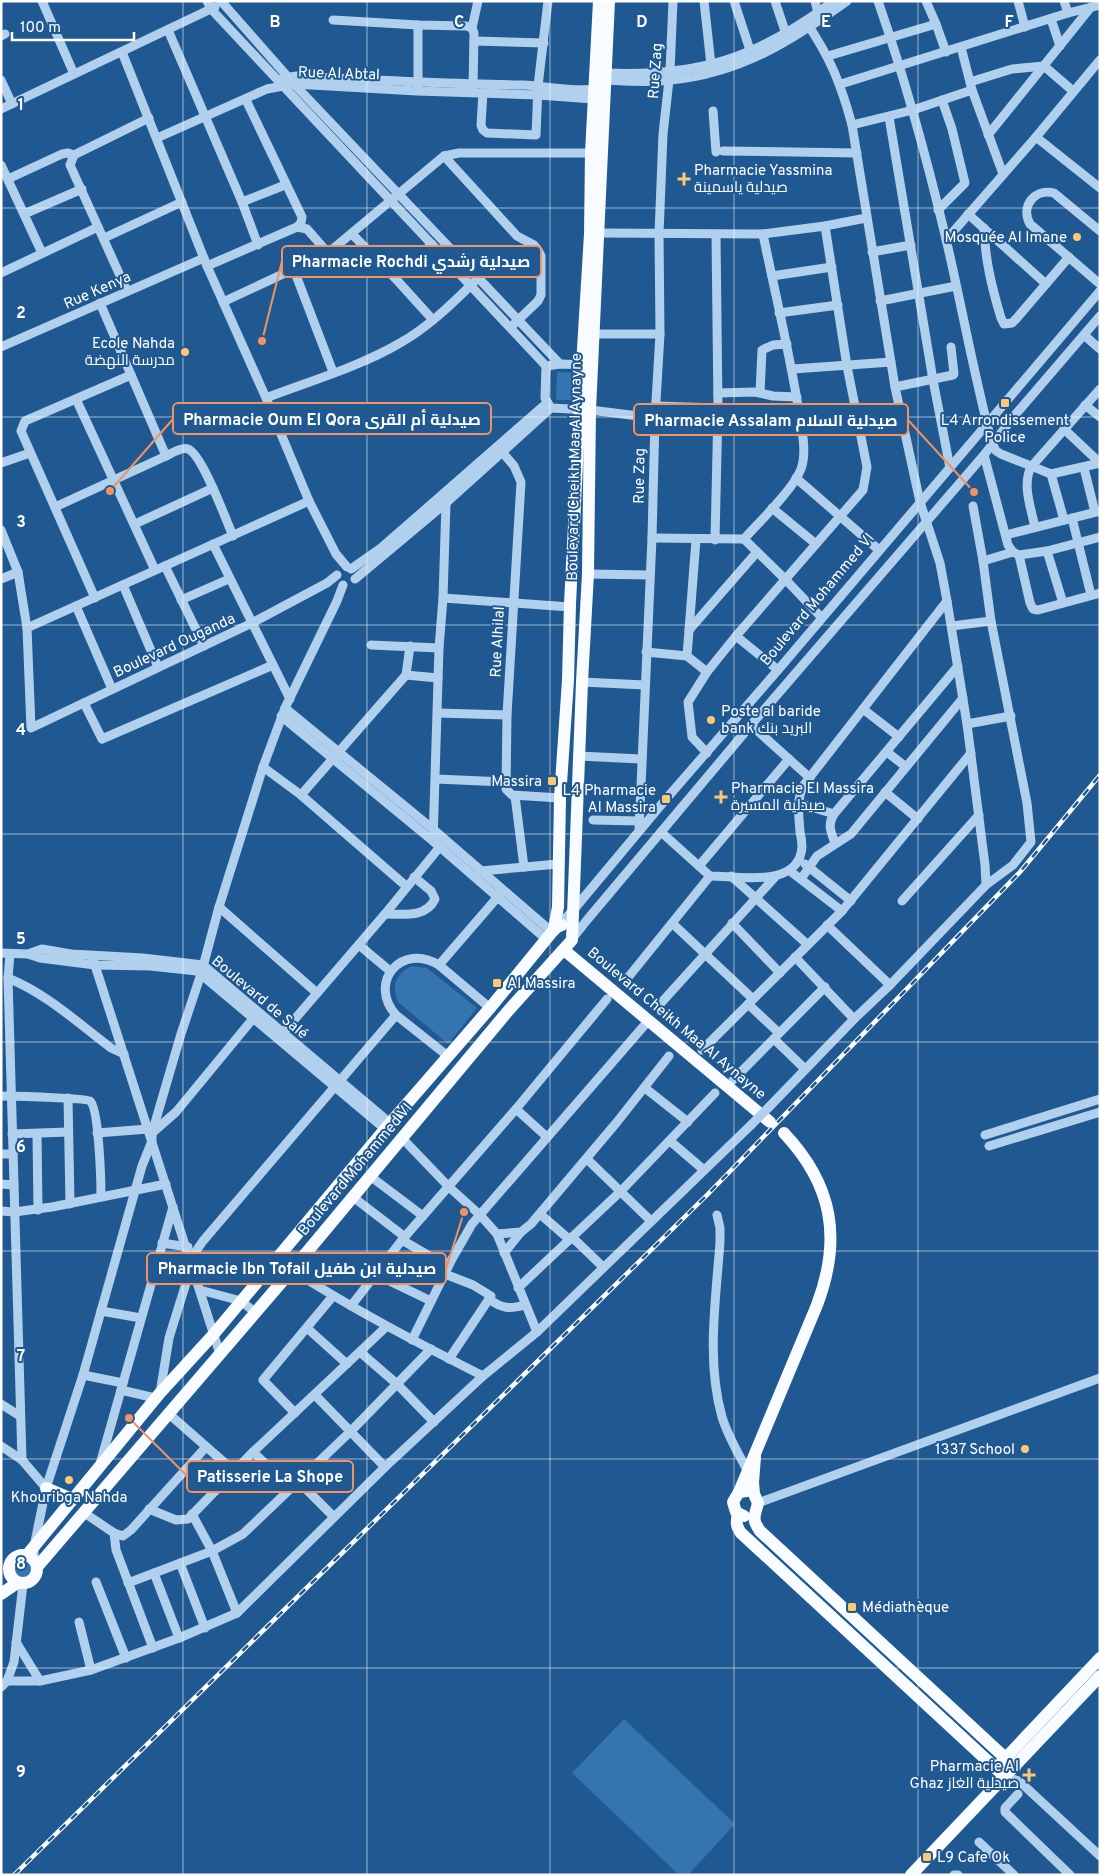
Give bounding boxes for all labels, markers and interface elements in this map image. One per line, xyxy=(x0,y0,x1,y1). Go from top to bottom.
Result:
scale bar xyxy=(12,10,135,42)
text: B xyxy=(269,13,281,33)
text: C xyxy=(454,13,464,33)
text: D xyxy=(636,13,648,33)
text: E xyxy=(821,13,831,33)
text: F xyxy=(1004,13,1014,33)
text: 100 m xyxy=(20,19,61,38)
street label: Rue Zag xyxy=(645,42,668,100)
street label: Rue Al Abtal xyxy=(298,64,380,85)
text: 1 xyxy=(18,96,24,116)
place label: Pharmacie Yassmina صيدلية ياسمينة xyxy=(694,162,832,198)
marker: Pharmacie Yassmina صيدلية ياسمينة xyxy=(678,173,690,185)
place label: Mosquée Al Imane xyxy=(944,229,1067,248)
marker: Mosquée Al Imane xyxy=(1071,231,1083,243)
callout: Pharmacie Rochdi صيدلية رشدي xyxy=(282,246,541,277)
text: Pharmacie Rochdi صيدلية رشدي xyxy=(292,253,530,274)
street label: Rue Kenya xyxy=(61,268,134,315)
text: 2 xyxy=(16,304,26,324)
place label: Ecole Nahda مدرسة النهضة xyxy=(85,335,175,371)
marker: Ecole Nahda مدرسة النهضة xyxy=(179,346,191,358)
street label: Boulevard Cheikh Maa Al Aynayne xyxy=(564,353,587,581)
marker: L4 Arrondissement Police xyxy=(999,397,1011,409)
callout: Pharmacie Oum El Qora صيدلية أم القرى xyxy=(173,403,491,434)
callout: Pharmacie Assalam صيدلية السلام xyxy=(634,404,908,435)
text: Pharmacie Oum El Qora صيدلية أم القرى xyxy=(183,409,481,431)
text: Pharmacie Assalam صيدلية السلام xyxy=(644,412,898,432)
place label: L4 Arrondissement Police xyxy=(941,412,1069,448)
street label: Rue Zag xyxy=(631,448,650,504)
text: 3 xyxy=(16,513,26,533)
street label: Boulevard Mohammed VI xyxy=(757,530,879,670)
street label: Rue Alhilal xyxy=(487,606,510,678)
street label: Boulevard Ouganda xyxy=(111,610,239,683)
place label: Poste al baride bank البريد بنك xyxy=(721,703,821,739)
marker: Poste al baride bank البريد بنك xyxy=(705,714,717,726)
text: 4 xyxy=(16,721,26,741)
place label: Massira xyxy=(491,773,542,792)
marker: Massira xyxy=(546,775,558,787)
place label: Pharmacie El Massira صيدلية المسيرة xyxy=(731,780,874,816)
place label: L4 Pharmacie Al Massira xyxy=(563,782,656,818)
marker: Pharmacie El Massira صيدلية المسيرة xyxy=(715,791,727,803)
marker: L4 Pharmacie Al Massira xyxy=(660,793,672,805)
text: 5 xyxy=(16,930,26,950)
street label: Boulevard Cheikh Maa Al Aynayne xyxy=(583,944,769,1105)
street label: Boulevard de Salé xyxy=(207,952,311,1044)
place label: Al Massira xyxy=(507,975,575,994)
marker: Al Massira xyxy=(491,977,503,989)
street label: Boulevard Mohammed VI xyxy=(295,1100,417,1240)
text: 6 xyxy=(16,1138,26,1158)
callout: Pharmacie Ibn Tofail صيدلية ابن طفيل xyxy=(147,1253,446,1284)
text: Pharmacie Ibn Tofail صيدلية ابن طفيل xyxy=(158,1260,436,1280)
text: 7 xyxy=(17,1347,25,1367)
place label: 1337 School xyxy=(935,1441,1015,1460)
marker: 1337 School xyxy=(1019,1443,1031,1455)
callout: Patisserie La Shope xyxy=(187,1461,353,1492)
text: Patisserie La Shope xyxy=(197,1468,343,1488)
marker: Khouribga Nahda xyxy=(63,1474,75,1486)
place label: Khouribga Nahda xyxy=(11,1489,127,1508)
text: 8 xyxy=(16,1555,26,1575)
place label: Médiathèque xyxy=(862,1599,949,1618)
marker: Médiathèque xyxy=(846,1601,858,1613)
place label: Pharmacie Al Ghaz صيدلية الغاز xyxy=(910,1758,1019,1794)
text: 9 xyxy=(16,1763,26,1783)
marker: Pharmacie Al Ghaz صيدلية الغاز xyxy=(1023,1769,1035,1781)
place label: L9 Cafe Ok xyxy=(937,1849,1010,1868)
marker: L9 Cafe Ok xyxy=(921,1851,933,1863)

